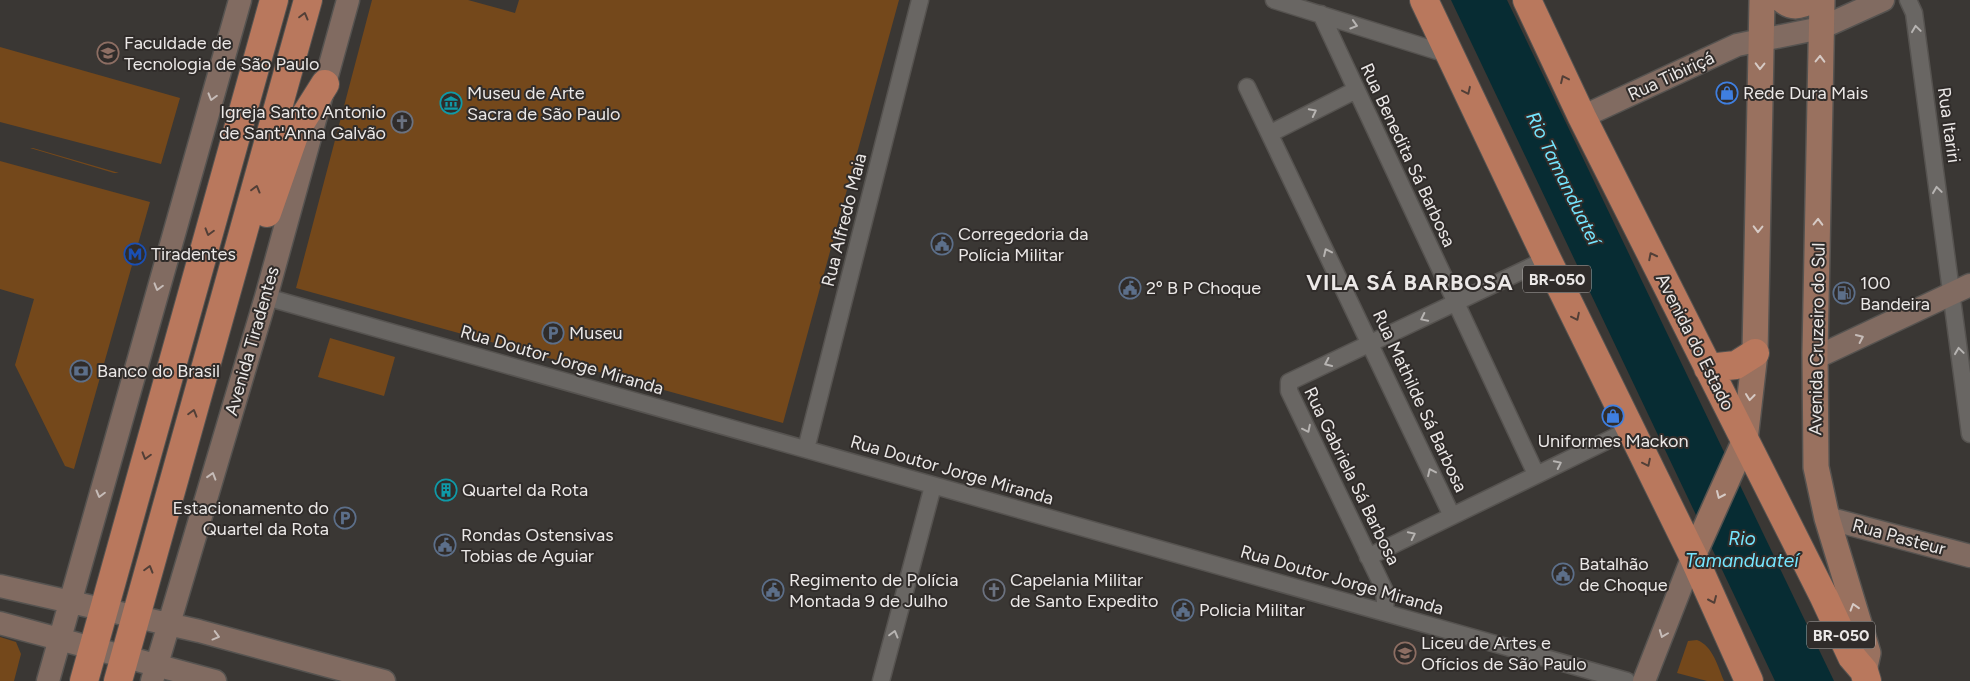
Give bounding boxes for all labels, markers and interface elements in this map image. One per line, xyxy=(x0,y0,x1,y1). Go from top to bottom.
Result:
one-way arrow xyxy=(298,11,309,20)
one-way arrow xyxy=(1350,19,1358,29)
one-way arrow xyxy=(1911,24,1922,32)
place label: Faculdade de Tecnologia de São Paulo xyxy=(124,32,319,75)
school or university icon: Faculdade de Tecnologia de São Paulo xyxy=(96,41,120,65)
street label: Rua Tibiriçá xyxy=(1624,46,1718,106)
one-way arrow xyxy=(1815,55,1826,63)
street label: Rua Benedita Sá Barbosa xyxy=(1356,60,1460,250)
one-way arrow xyxy=(1755,62,1766,70)
one-way arrow xyxy=(1560,75,1570,84)
shop icon: Rede Dura Mais xyxy=(1715,81,1739,105)
place label: Museu de Arte Sacra de São Paulo xyxy=(467,82,620,125)
place label: Rede Dura Mais xyxy=(1743,82,1868,104)
one-way arrow xyxy=(1461,86,1471,95)
street label: Rua Itariri xyxy=(1933,86,1965,164)
museum icon: Museu de Arte Sacra de São Paulo xyxy=(439,91,463,115)
one-way arrow xyxy=(207,93,217,101)
place label: Igreja Santo Antonio de Sant'Anna Galvão xyxy=(219,101,386,144)
one-way arrow xyxy=(1308,108,1317,118)
water label: Rio Tamanduateí xyxy=(1521,108,1607,251)
church icon: Igreja Santo Antonio de Sant'Anna Galvão xyxy=(390,110,414,134)
street label: Rua Alfredo Maia xyxy=(817,151,871,289)
one-way arrow xyxy=(250,185,261,194)
one-way arrow xyxy=(1933,186,1943,194)
one-way arrow xyxy=(1813,217,1823,225)
place label: Corregedoria da Polícia Militar xyxy=(958,223,1088,266)
one-way arrow xyxy=(1753,225,1763,233)
one-way arrow xyxy=(204,228,214,236)
public building icon: Corregedoria da Polícia Militar xyxy=(930,232,954,256)
metro station icon: Tiradentes xyxy=(123,242,147,266)
street label: Avenida Cruzeiro do Sul xyxy=(1804,242,1830,436)
place label: Tiradentes xyxy=(151,243,236,265)
one-way arrow xyxy=(1323,248,1333,257)
one-way arrow xyxy=(1648,252,1658,261)
street label: Avenida Tiradentes xyxy=(220,264,284,418)
road number: BR-050 xyxy=(1523,266,1591,292)
district label: VILA SÁ BARBOSA xyxy=(1306,269,1514,296)
street label: Avenida do Estado xyxy=(1651,270,1739,414)
place label: 100 Bandeira xyxy=(1860,272,1930,315)
public building icon: 2º B P Choque xyxy=(1118,276,1142,300)
place label: 2º B P Choque xyxy=(1146,277,1261,299)
fuel station icon: 100 Bandeira xyxy=(1832,281,1856,305)
one-way arrow xyxy=(153,283,163,291)
street label: Rua Mathilde Sá Barbosa xyxy=(1368,306,1472,496)
one-way arrow xyxy=(1420,311,1429,322)
one-way arrow xyxy=(1570,312,1580,321)
street label: Rua Doutor Jorge Miranda xyxy=(458,320,666,400)
parking icon: Museu xyxy=(541,321,565,345)
place label: Museu xyxy=(569,322,623,344)
one-way arrow xyxy=(1855,333,1864,344)
one-way arrow xyxy=(1954,347,1965,355)
one-way arrow xyxy=(1324,357,1333,367)
bank icon: Banco do Brasil xyxy=(69,359,93,383)
place label: Banco do Brasil xyxy=(97,360,220,382)
street label: Rua Gabriela Sá Barbosa xyxy=(1299,383,1405,569)
one-way arrow xyxy=(1745,393,1756,401)
shop icon: Uniformes Mackon xyxy=(1601,404,1625,428)
one-way arrow xyxy=(188,409,198,418)
one-way arrow xyxy=(1301,424,1312,433)
street label: Rua Doutor Jorge Miranda xyxy=(848,430,1056,510)
place label: Uniformes Mackon xyxy=(1537,430,1689,452)
one-way arrow xyxy=(141,451,151,460)
one-way arrow xyxy=(1641,457,1651,466)
one-way arrow xyxy=(1553,459,1562,470)
one-way arrow xyxy=(1427,468,1437,477)
one-way arrow xyxy=(207,473,217,481)
building icon: Quartel da Rota xyxy=(434,478,458,502)
place label: Quartel da Rota xyxy=(462,479,588,501)
one-way arrow xyxy=(96,490,106,498)
one-way arrow xyxy=(1716,490,1727,499)
place label: Estacionamento do Quartel da Rota xyxy=(173,497,329,540)
parking icon: Estacionamento do Quartel da Rota xyxy=(333,506,357,530)
street label: Rua Pasteur xyxy=(1850,514,1948,560)
place label: Rondas Ostensivas Tobias de Aguiar xyxy=(461,524,614,567)
water label: Rio Tamanduateí xyxy=(1685,527,1801,572)
one-way arrow xyxy=(1407,531,1416,542)
public building icon: Rondas Ostensivas Tobias de Aguiar xyxy=(433,533,457,557)
street label: Rua Doutor Jorge Miranda xyxy=(1238,540,1446,620)
place label: Batalhão de Choque xyxy=(1579,553,1668,596)
public building icon: Batalhão de Choque xyxy=(1551,562,1575,586)
one-way arrow xyxy=(143,566,153,574)
place label: Regimento de Polícia Montada 9 de Julho xyxy=(789,569,958,612)
place label: Capelania Militar de Santo Expedito xyxy=(1010,569,1158,612)
public building icon: Regimento de Polícia Montada 9 de Julho xyxy=(761,578,785,602)
church icon: Capelania Militar de Santo Expedito xyxy=(982,578,1006,602)
one-way arrow xyxy=(1707,595,1718,604)
public building icon: Policia Militar xyxy=(1171,598,1195,622)
place label: Policia Militar xyxy=(1199,599,1305,621)
one-way arrow xyxy=(1850,604,1860,612)
road number: BR-050 xyxy=(1807,622,1875,648)
one-way arrow xyxy=(1659,629,1669,638)
one-way arrow xyxy=(211,630,219,640)
one-way arrow xyxy=(888,630,898,638)
place label: Liceu de Artes e Ofícios de São Paulo xyxy=(1421,632,1587,675)
school or university icon: Liceu de Artes e Ofícios de São Paulo xyxy=(1393,641,1417,665)

